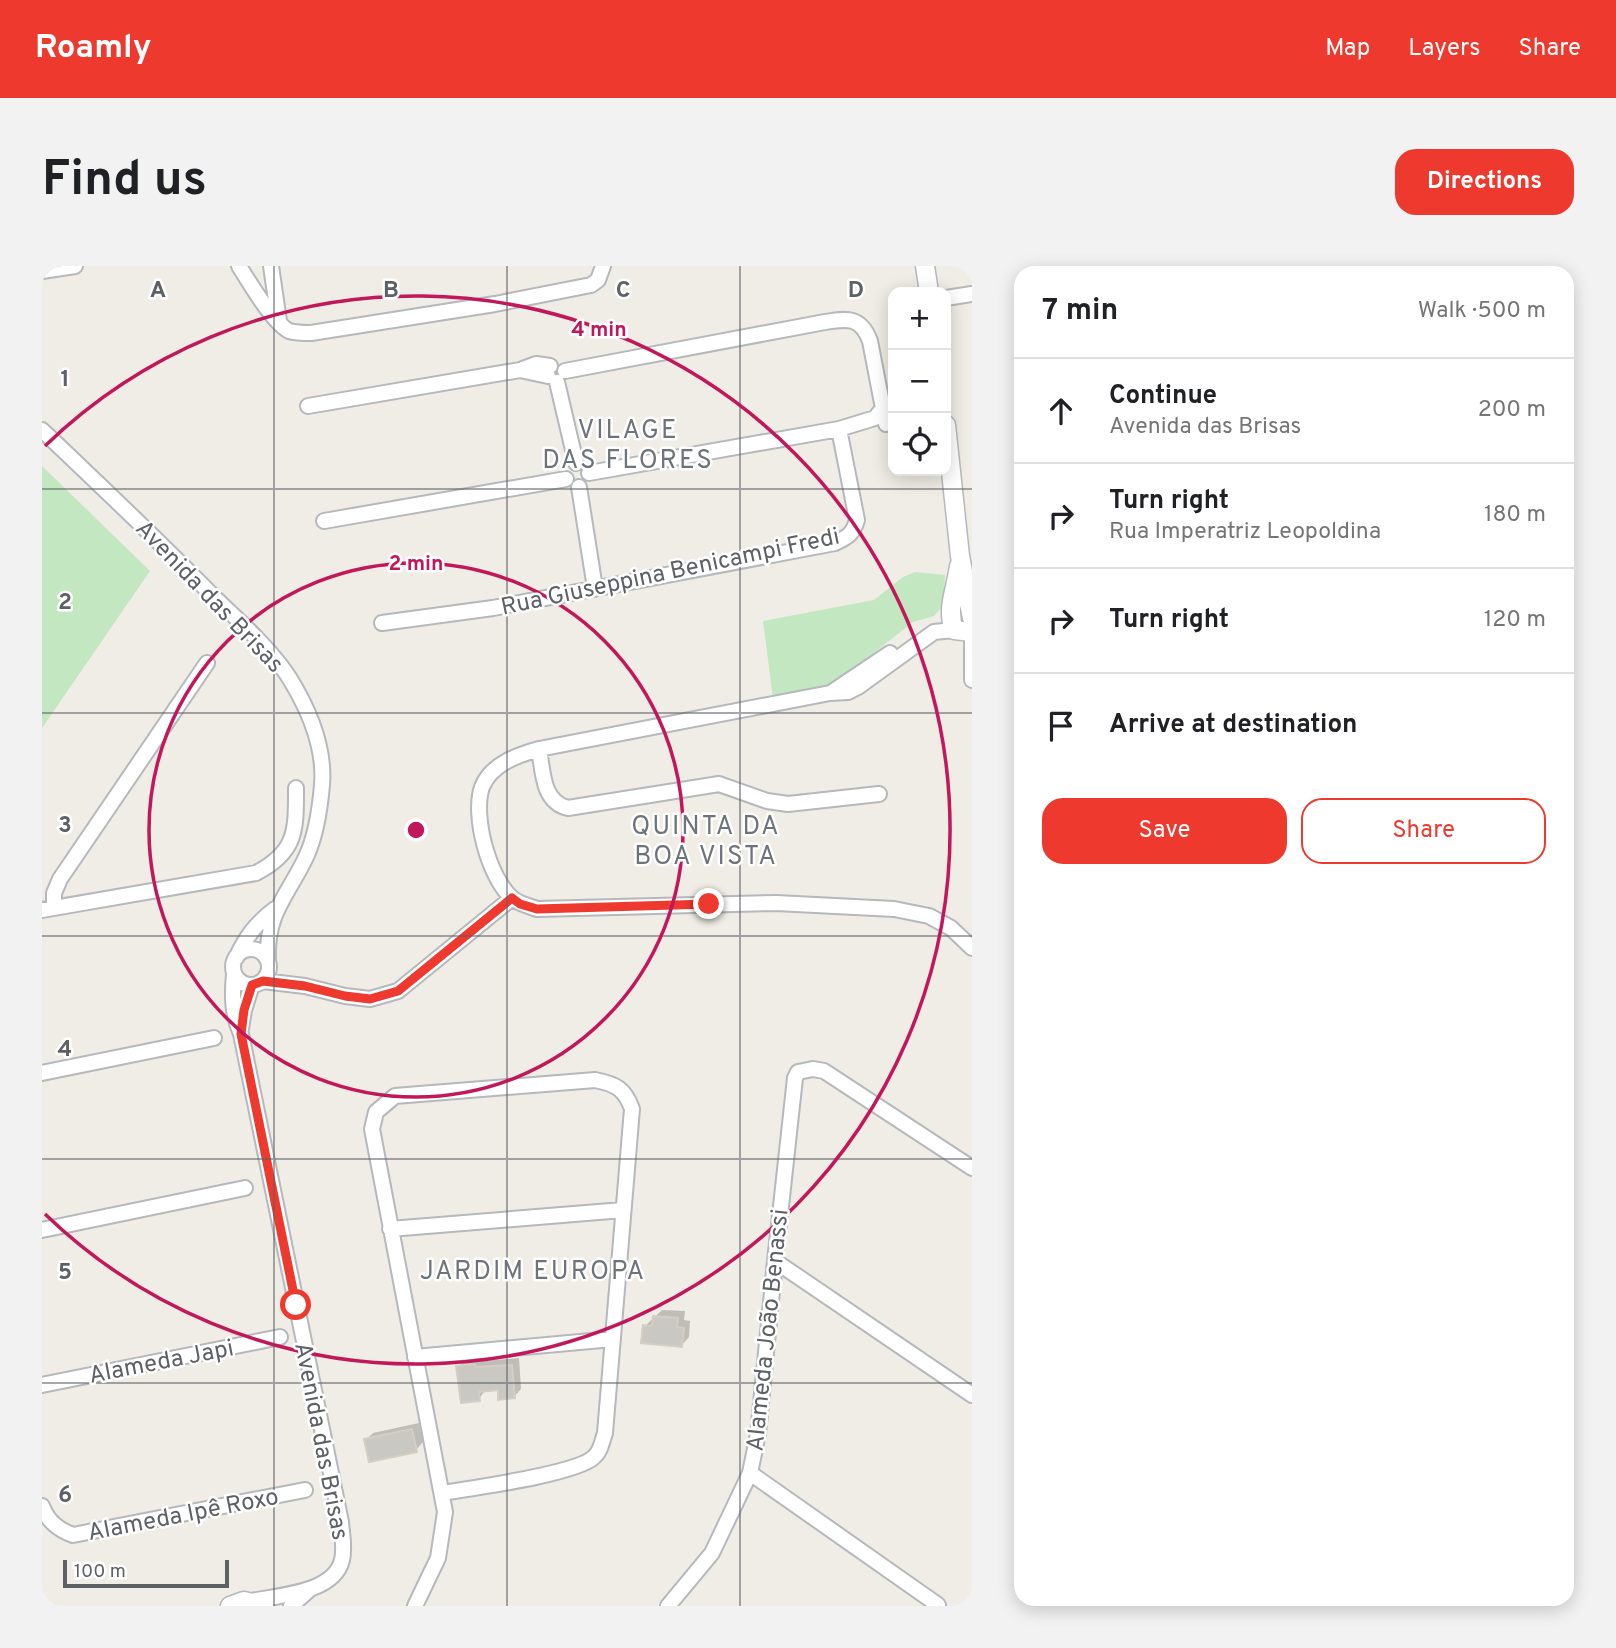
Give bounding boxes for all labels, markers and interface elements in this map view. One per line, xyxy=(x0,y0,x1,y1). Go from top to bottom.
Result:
text: Roamly xyxy=(35,28,151,70)
text: Map xyxy=(1325,34,1370,64)
text: Layers xyxy=(1408,34,1480,64)
text: Share xyxy=(1518,34,1581,64)
button: Directions xyxy=(1395,149,1574,215)
text: Find us xyxy=(42,151,207,213)
text: A xyxy=(150,277,166,306)
text: B xyxy=(383,277,399,306)
text: C xyxy=(616,277,630,306)
text: D xyxy=(848,277,864,306)
map controls xyxy=(888,287,951,476)
button: + xyxy=(888,287,951,350)
text: 7 min xyxy=(1042,293,1118,330)
text: Walk · 500 m xyxy=(1418,297,1546,326)
text: 4 min xyxy=(571,317,627,344)
button: − xyxy=(888,350,951,413)
text: 1 xyxy=(60,366,70,395)
text: Continue xyxy=(1109,380,1217,413)
icon: ahead xyxy=(1042,392,1080,430)
text: 200 m xyxy=(1478,396,1546,425)
button: locate xyxy=(888,413,951,476)
text: Avenida das Brisas xyxy=(1109,413,1301,442)
district label: VILAGE DAS FLORES xyxy=(542,415,714,478)
text: Turn right xyxy=(1109,485,1229,518)
icon: right xyxy=(1042,497,1080,535)
text: 180 m xyxy=(1484,501,1546,530)
street label: Avenida das Brisas xyxy=(128,515,289,680)
text: Rua Imperatriz Leopoldina xyxy=(1109,518,1381,547)
street label: Rua Giuseppina Benicampi Fredi xyxy=(498,522,843,624)
text: 2 min xyxy=(389,551,443,578)
text: 2 xyxy=(58,589,72,618)
icon: right xyxy=(1042,602,1080,640)
text: Turn right xyxy=(1109,604,1229,637)
text: 120 m xyxy=(1484,606,1546,635)
icon: arrive xyxy=(1042,707,1080,745)
text: Arrive at destination xyxy=(1109,709,1357,742)
button: Save xyxy=(1042,798,1287,864)
button: Share xyxy=(1301,798,1546,864)
district label: QUINTA DA BOA VISTA xyxy=(631,811,781,874)
text: 3 xyxy=(58,812,72,841)
centre of rings xyxy=(404,818,428,842)
route end xyxy=(693,888,724,919)
text: 4 xyxy=(58,1036,72,1065)
street label: Alameda João Benassi xyxy=(741,1208,797,1453)
district label: JARDIM EUROPA xyxy=(420,1256,646,1289)
text: 5 xyxy=(58,1259,72,1288)
route start xyxy=(280,1289,311,1320)
street label: Alameda Japi xyxy=(86,1334,236,1392)
street label: Avenida das Brisas xyxy=(286,1340,354,1543)
text: 6 xyxy=(58,1482,72,1511)
street label: Alameda Ipê Roxo xyxy=(85,1483,281,1549)
scale bar xyxy=(63,1557,229,1589)
text: 100 m xyxy=(74,1560,126,1584)

